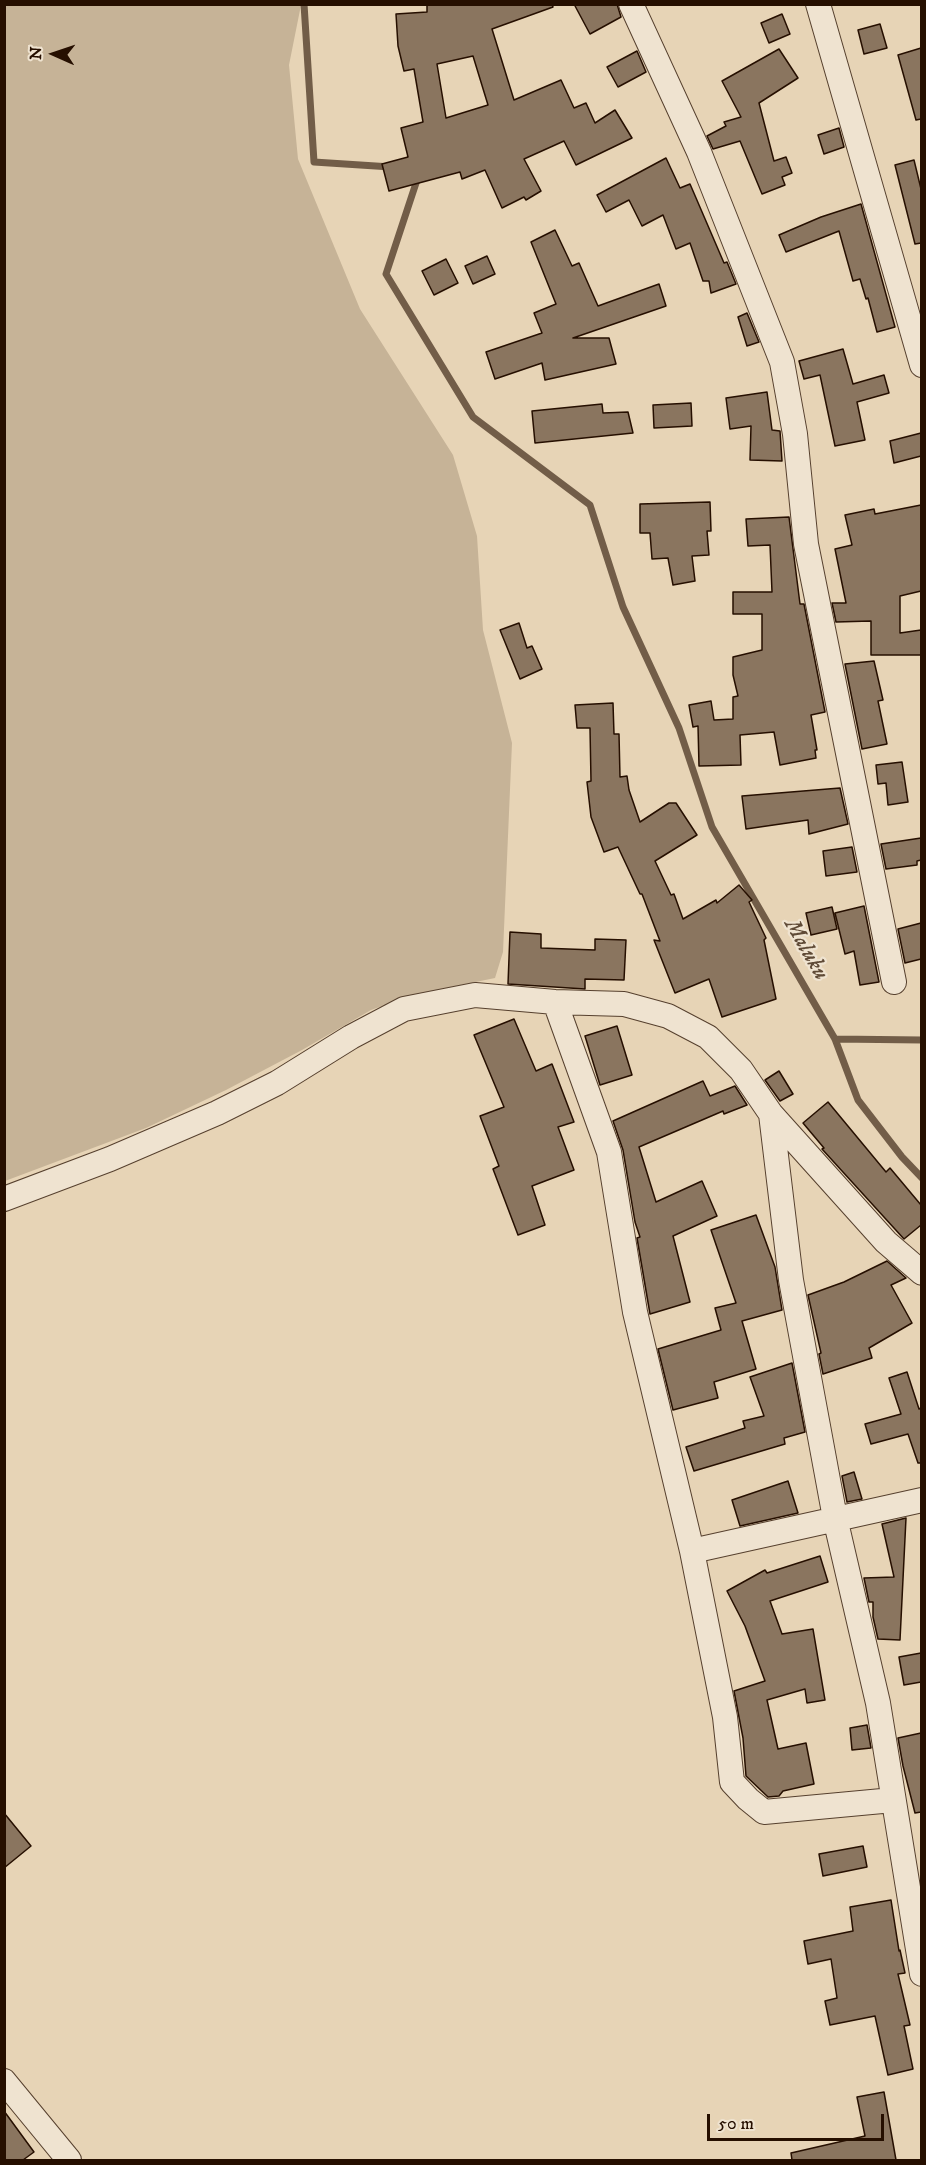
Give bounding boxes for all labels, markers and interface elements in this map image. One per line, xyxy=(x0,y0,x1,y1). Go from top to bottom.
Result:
north arrow xyxy=(24,24,84,84)
text: N xyxy=(26,46,46,60)
water label: Maluku xyxy=(777,915,833,985)
scale bar xyxy=(710,2102,887,2140)
text: 50 m xyxy=(718,2113,754,2135)

